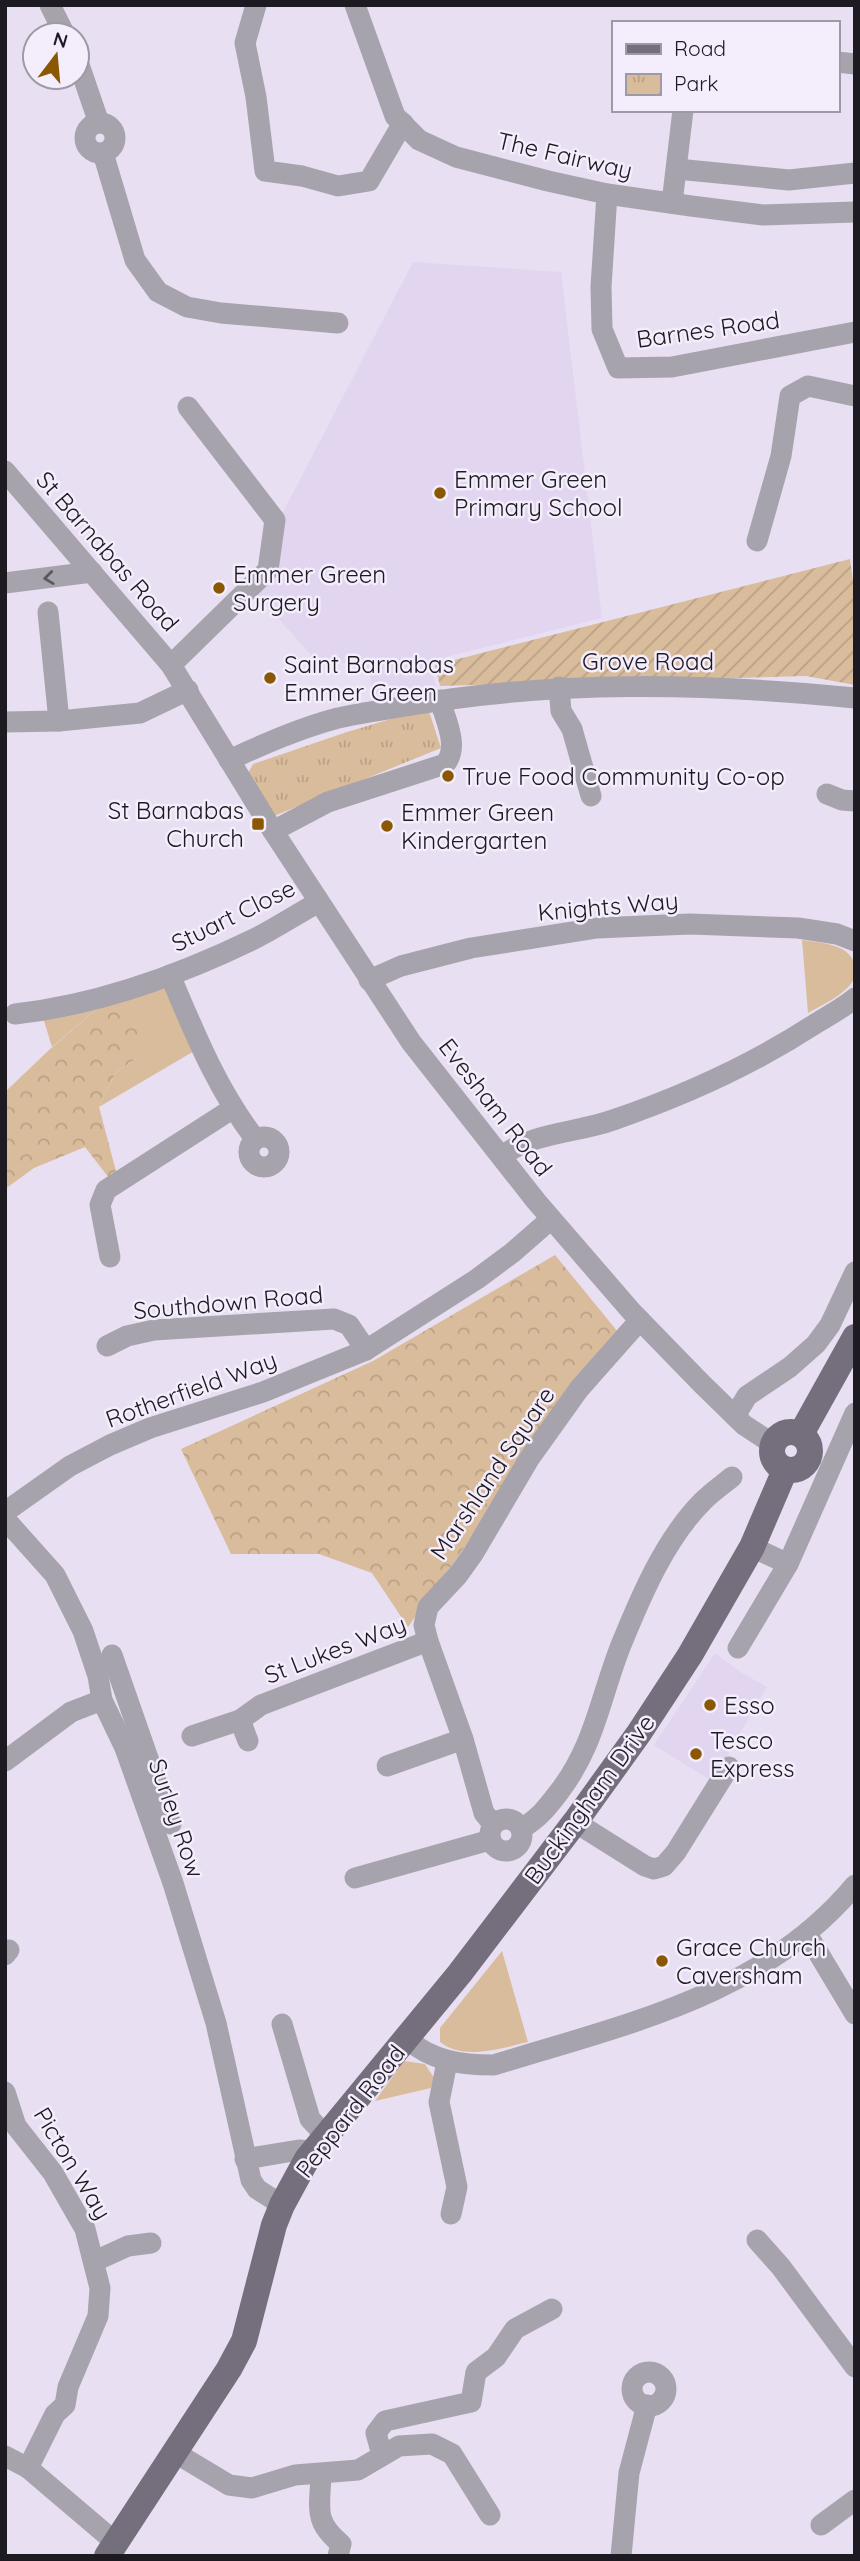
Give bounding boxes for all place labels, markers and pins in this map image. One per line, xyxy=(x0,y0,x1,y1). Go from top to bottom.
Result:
place label: Emmer Green Primary School xyxy=(454,464,623,522)
marker: Emmer Green Primary School xyxy=(432,485,448,501)
place label: Emmer Green Surgery xyxy=(233,559,386,617)
marker: Emmer Green Surgery xyxy=(211,580,227,596)
place label: Saint Barnabas Emmer Green xyxy=(284,649,454,707)
marker: Saint Barnabas Emmer Green xyxy=(262,670,278,686)
place label: True Food Community Co-op xyxy=(462,761,785,791)
marker: True Food Community Co-op xyxy=(440,768,456,784)
place label: St Barnabas Church xyxy=(108,795,244,853)
place label: Emmer Green Kindergarten xyxy=(401,797,554,855)
marker: St Barnabas Church xyxy=(250,816,266,832)
marker: Emmer Green Kindergarten xyxy=(379,818,395,834)
place label: Esso xyxy=(724,1690,775,1720)
marker: Esso xyxy=(702,1697,718,1713)
place label: Tesco Express xyxy=(710,1725,795,1783)
marker: Tesco Express xyxy=(688,1746,704,1762)
place label: Grace Church Caversham xyxy=(676,1932,826,1990)
marker: Grace Church Caversham xyxy=(654,1953,670,1969)

